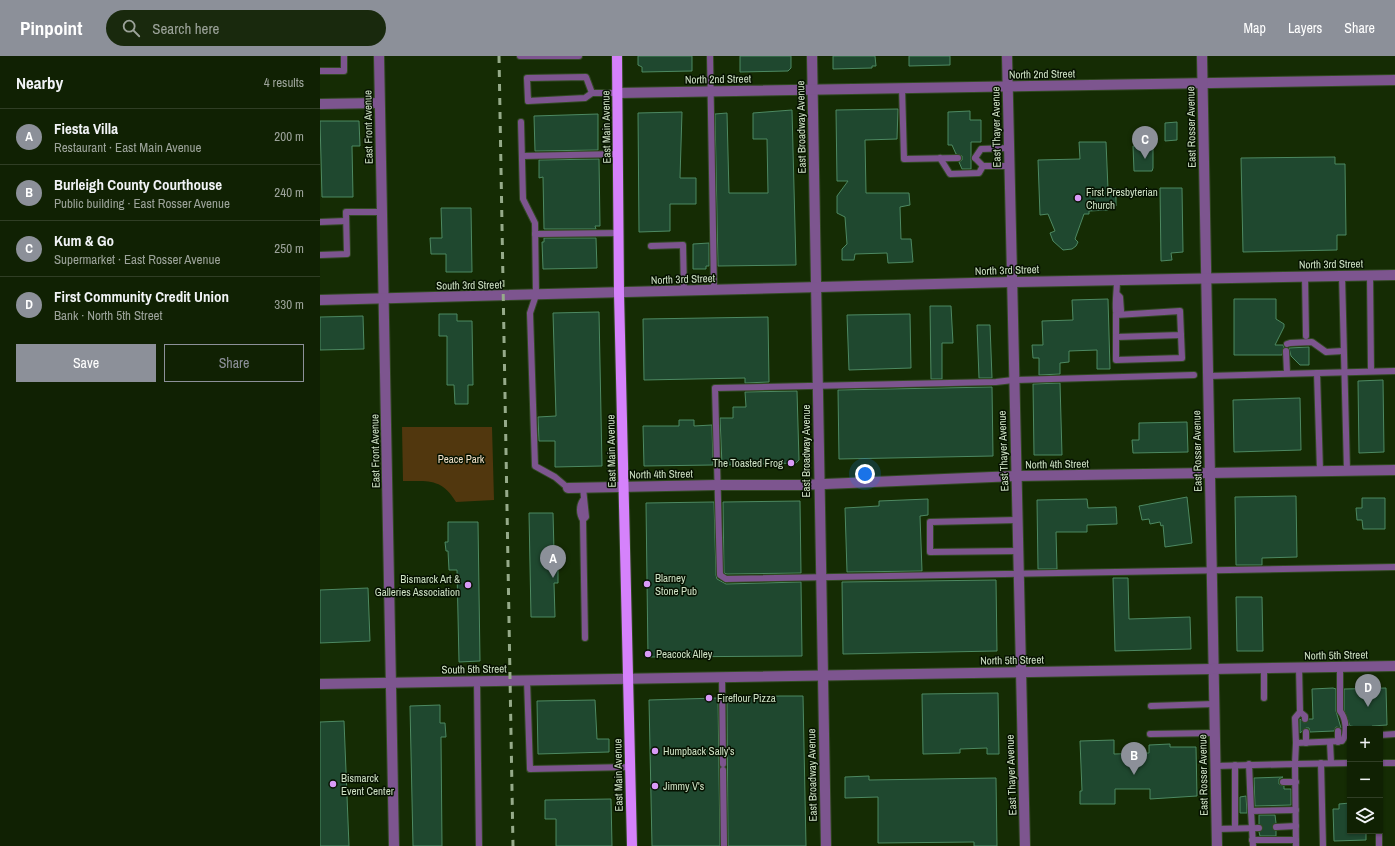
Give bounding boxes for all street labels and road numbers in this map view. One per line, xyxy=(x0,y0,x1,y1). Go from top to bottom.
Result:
street label: North 2nd Street xyxy=(1009,66,1076,82)
street label: North 2nd Street xyxy=(685,71,752,87)
street label: East Broadway Avenue xyxy=(793,80,809,174)
street label: East Thayer Avenue xyxy=(988,86,1004,168)
street label: East Rosser Avenue xyxy=(1183,86,1199,168)
street label: East Front Avenue xyxy=(360,90,376,164)
street label: East Main Avenue xyxy=(598,90,614,164)
street label: North 3rd Street xyxy=(1299,256,1364,272)
street label: North 3rd Street xyxy=(975,262,1040,278)
street label: North 3rd Street xyxy=(651,271,716,287)
street label: South 3rd Street xyxy=(436,277,502,293)
street label: East Broadway Avenue xyxy=(799,404,813,498)
street label: East Thayer Avenue xyxy=(995,410,1011,492)
street label: East Rosser Avenue xyxy=(1189,410,1205,492)
street label: East Front Avenue xyxy=(367,414,383,488)
street label: East Main Avenue xyxy=(603,414,619,488)
street label: North 4th Street xyxy=(1025,456,1089,472)
street label: North 4th Street xyxy=(629,466,693,482)
street label: North 5th Street xyxy=(1304,647,1368,663)
street label: North 5th Street xyxy=(980,652,1044,668)
street label: South 5th Street xyxy=(441,661,507,677)
street label: East Broadway Avenue xyxy=(804,728,820,822)
street label: East Thayer Avenue xyxy=(1003,734,1019,816)
street label: East Rosser Avenue xyxy=(1195,734,1211,816)
street label: East Main Avenue xyxy=(610,738,626,812)

